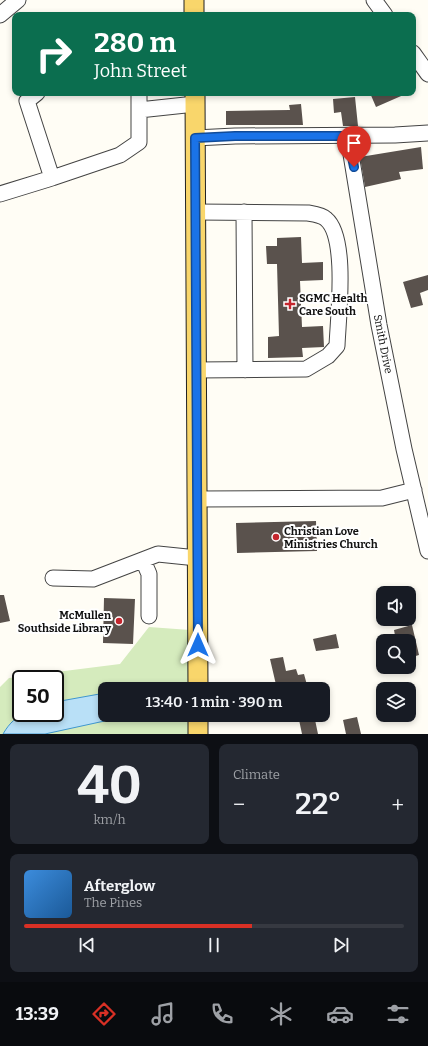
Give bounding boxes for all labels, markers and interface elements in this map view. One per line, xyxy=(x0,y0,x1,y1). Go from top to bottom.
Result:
text: 280 m xyxy=(94,26,176,59)
icon: right xyxy=(28,28,80,80)
text: John Street xyxy=(94,60,187,82)
pin xyxy=(337,126,371,167)
icon: arrive xyxy=(343,132,365,154)
place label: SGMC Health Care South xyxy=(299,292,367,318)
marker: SGMC Health Care South xyxy=(284,298,296,310)
street label: Smith Drive xyxy=(371,313,395,375)
place label: Christian Love Ministries Church xyxy=(284,525,378,551)
marker: Christian Love Ministries Church xyxy=(271,532,281,542)
map controls xyxy=(376,586,416,722)
button: sound xyxy=(376,586,416,626)
place label: McMullen Southside Library xyxy=(18,609,112,635)
marker: McMullen Southside Library xyxy=(114,616,124,626)
position arrow xyxy=(177,624,219,666)
button: search xyxy=(376,634,416,674)
speed limit sign: 50 xyxy=(12,670,64,722)
button: layers xyxy=(376,682,416,722)
text: 13:40 · 1 min · 390 m xyxy=(146,693,282,711)
text: 40 xyxy=(77,754,142,817)
text: Climate xyxy=(233,767,280,782)
text: 22° xyxy=(295,786,342,822)
text: − xyxy=(233,791,245,818)
text: + xyxy=(391,791,404,818)
text: km/h xyxy=(93,812,126,827)
text: Afterglow xyxy=(84,877,155,895)
text: The Pines xyxy=(84,895,142,910)
icon: previous xyxy=(76,934,98,956)
icon: pause xyxy=(203,934,225,956)
icon: next xyxy=(330,934,352,956)
icon: directions xyxy=(90,1000,118,1028)
icon: music xyxy=(149,1000,177,1028)
icon: phone xyxy=(208,1000,236,1028)
icon: climate xyxy=(267,1000,295,1028)
icon: car xyxy=(326,1000,354,1028)
icon: filters xyxy=(384,1000,412,1028)
text: 13:39 xyxy=(15,1003,59,1025)

